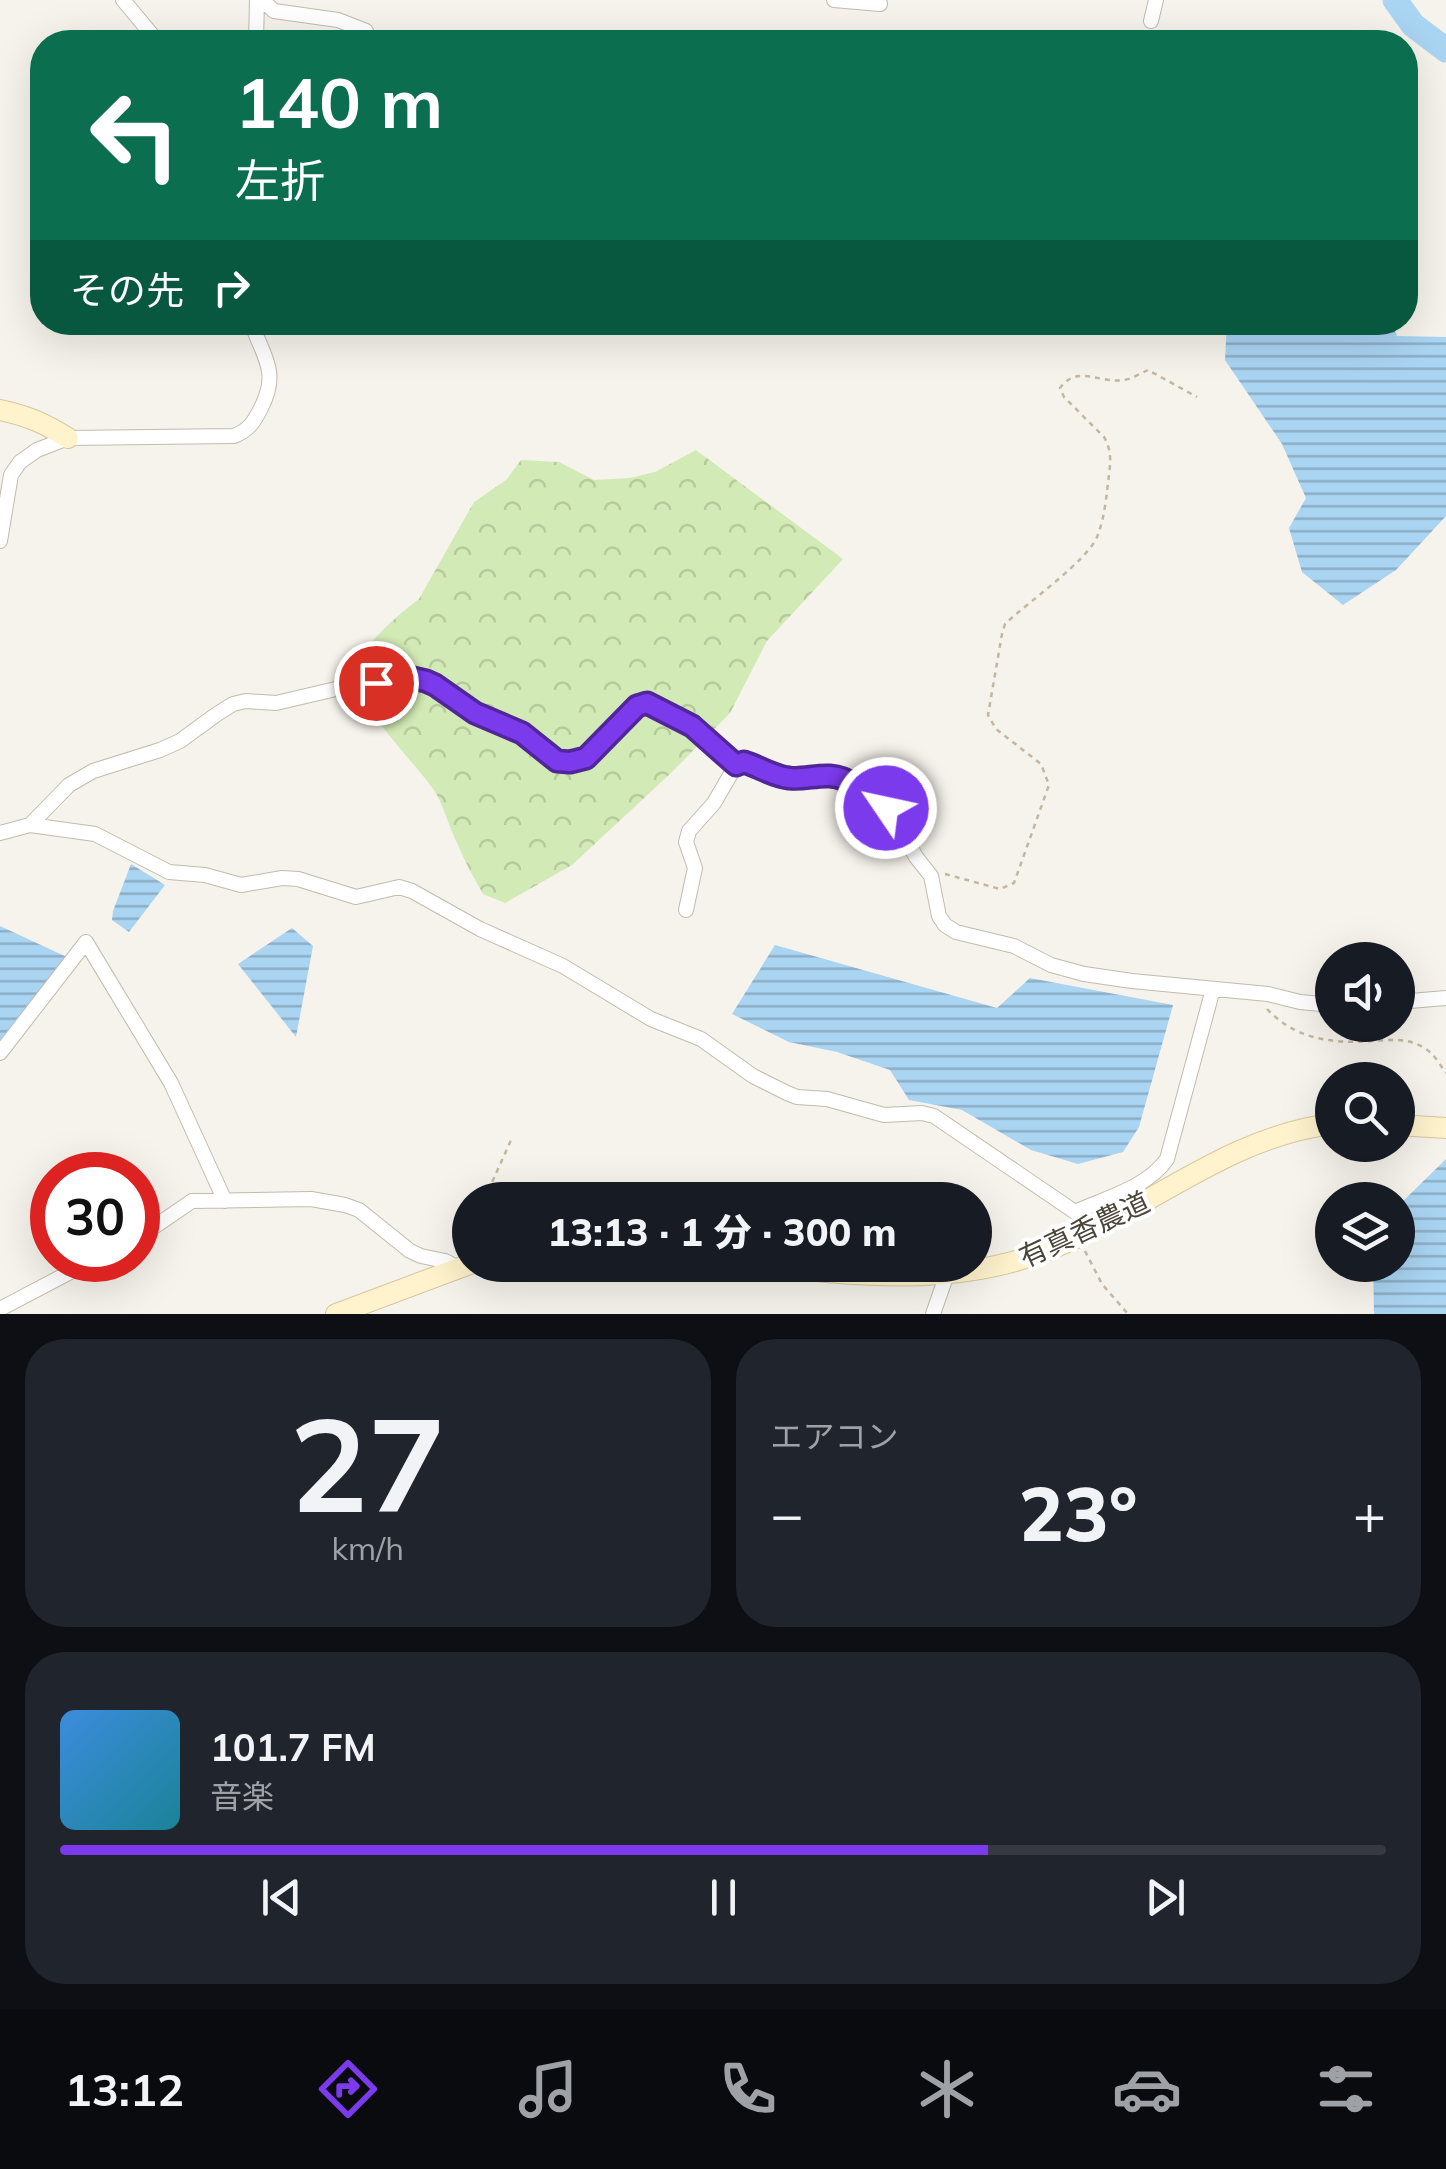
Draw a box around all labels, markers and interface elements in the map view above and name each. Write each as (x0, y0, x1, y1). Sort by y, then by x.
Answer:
text: 140 m (235, 58, 443, 146)
icon: left (70, 70, 200, 200)
text: 左折 (235, 152, 325, 208)
icon: right (204, 260, 259, 315)
text: その先 (70, 266, 184, 314)
pin (334, 641, 419, 726)
icon: arrive (349, 656, 404, 711)
position arrow (834, 756, 938, 860)
map controls (1315, 942, 1415, 1282)
button: sound (1315, 942, 1415, 1042)
button: search (1315, 1062, 1415, 1162)
speed limit sign: 30 (30, 1152, 160, 1282)
button: layers (1315, 1182, 1415, 1282)
street label: 有真香農道 (1013, 1184, 1155, 1274)
text: 13:13 · 1 分 · 300 m (547, 1208, 897, 1256)
text: 27 (290, 1381, 446, 1545)
text: エアコン (771, 1416, 899, 1456)
text: 23° (1019, 1466, 1138, 1560)
text: − (771, 1479, 804, 1548)
text: + (1353, 1479, 1386, 1548)
text: km/h (332, 1528, 404, 1568)
text: 101.7 FM (210, 1723, 376, 1771)
text: 音楽 (210, 1776, 274, 1816)
icon: previous (254, 1870, 309, 1925)
icon: pause (696, 1870, 751, 1925)
icon: next (1138, 1870, 1193, 1925)
icon: directions (313, 2054, 383, 2124)
icon: music (513, 2054, 583, 2124)
icon: phone (713, 2054, 783, 2124)
icon: climate (912, 2054, 982, 2124)
icon: car (1112, 2054, 1182, 2124)
icon: filters (1311, 2054, 1381, 2124)
text: 13:12 (65, 2061, 184, 2117)

